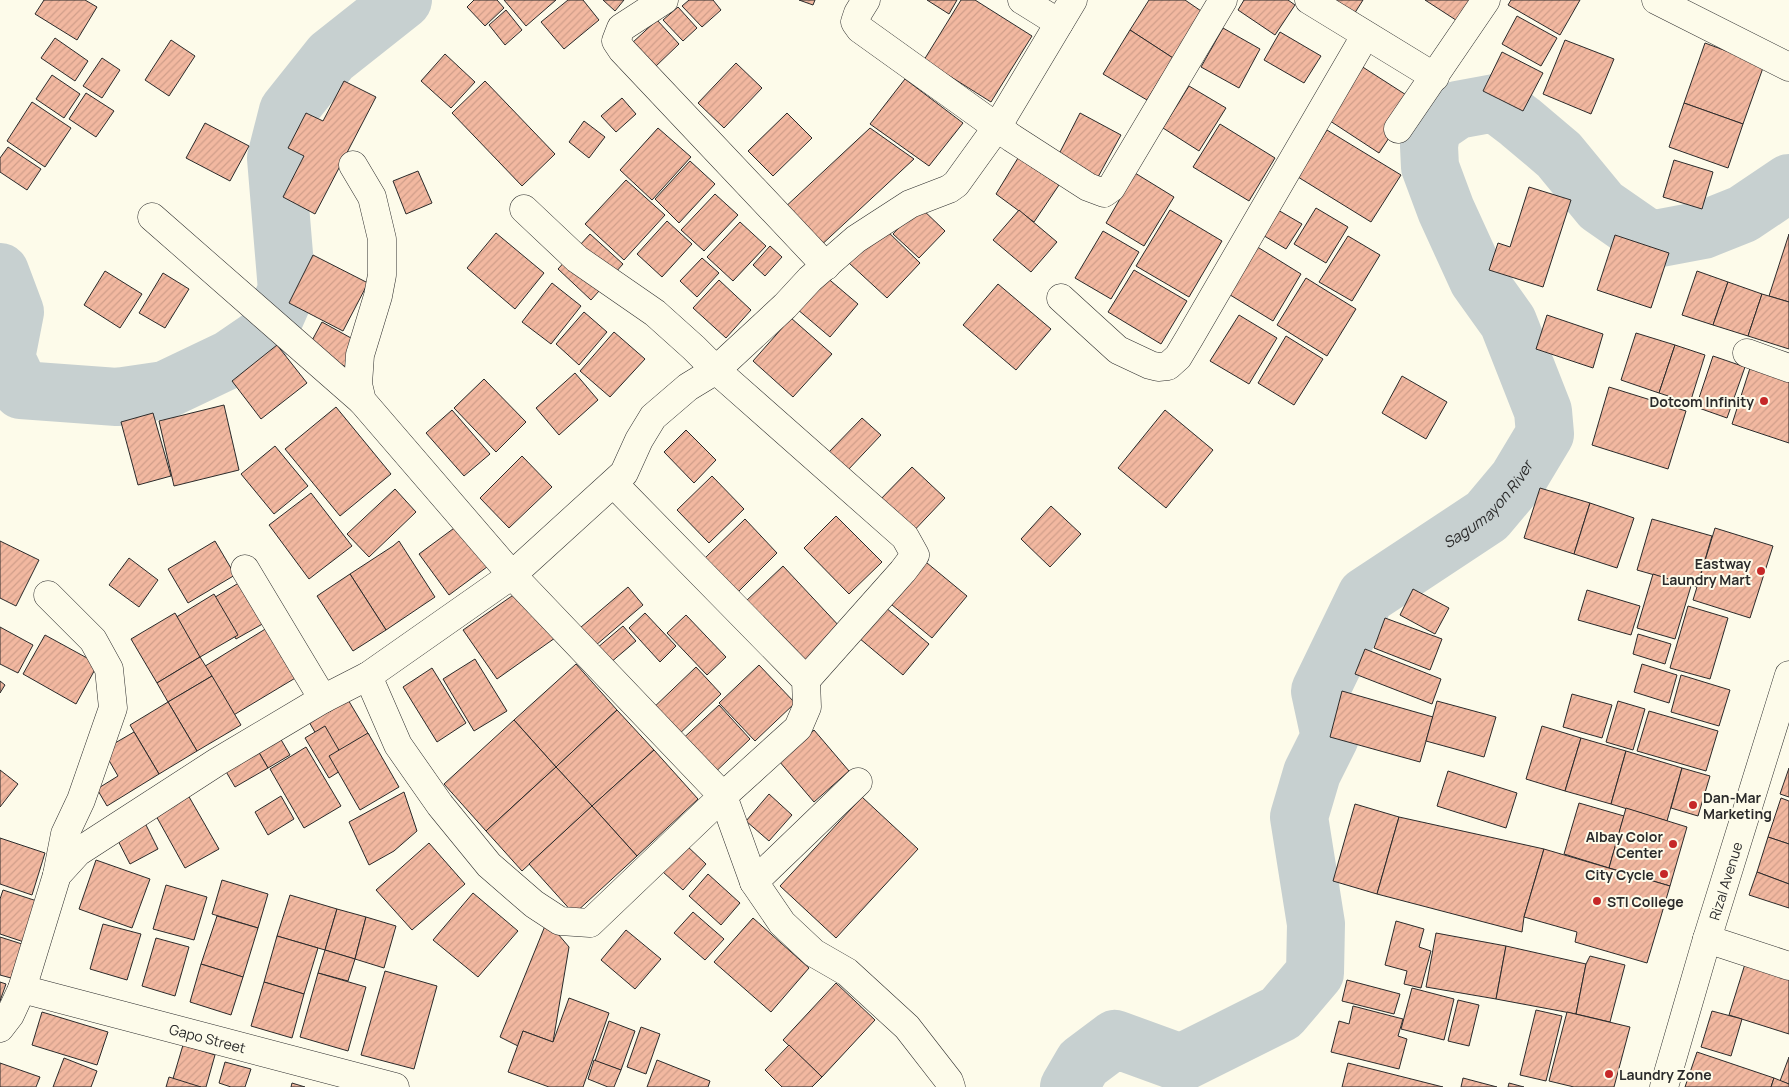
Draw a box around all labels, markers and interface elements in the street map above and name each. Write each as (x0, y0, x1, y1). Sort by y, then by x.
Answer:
place label: Dotcom Infinity (1649, 392, 1754, 411)
marker: Dotcom Infinity (1758, 395, 1770, 407)
water label: Sagumayon River (1439, 454, 1538, 553)
place label: Eastway Laundry Mart (1662, 554, 1751, 589)
marker: Eastway Laundry Mart (1755, 565, 1767, 577)
place label: Dan-Mar Marketing (1703, 788, 1772, 823)
marker: Dan-Mar Marketing (1687, 799, 1699, 811)
place label: Albay Color Center (1586, 827, 1663, 862)
marker: Albay Color Center (1667, 838, 1679, 850)
street label: Rizal Avenue (1704, 839, 1746, 922)
place label: City Cycle (1585, 865, 1654, 884)
marker: City Cycle (1658, 868, 1670, 880)
place label: STI College (1607, 892, 1684, 911)
marker: STI College (1591, 895, 1603, 907)
street label: Gapo Street (167, 1019, 248, 1057)
place label: Laundry Zone (1619, 1065, 1712, 1084)
marker: Laundry Zone (1603, 1068, 1615, 1080)

